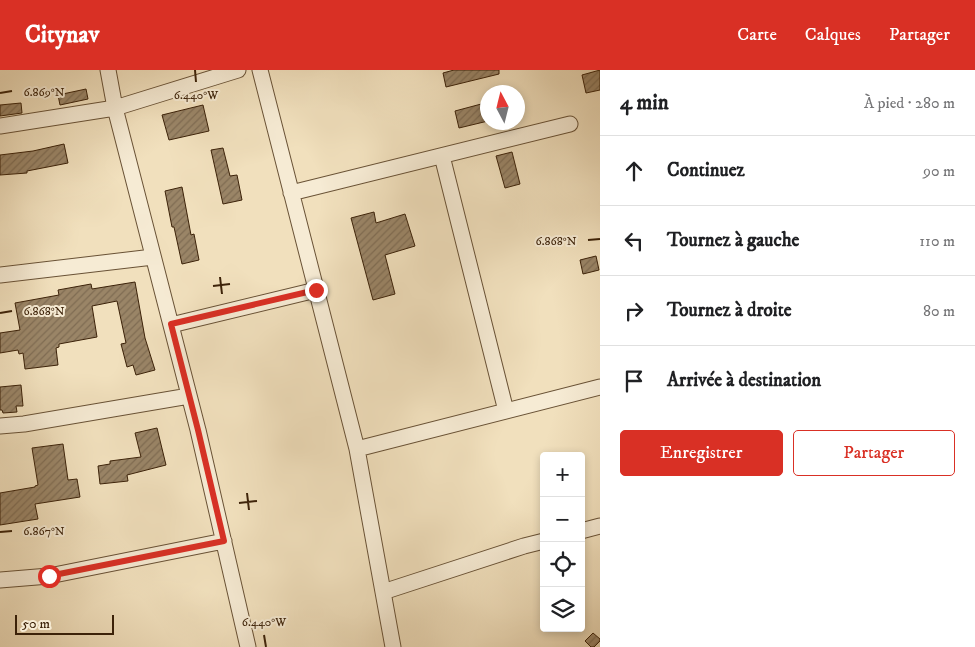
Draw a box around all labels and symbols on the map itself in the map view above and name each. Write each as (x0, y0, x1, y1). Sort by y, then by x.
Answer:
text: 6.869°N (23, 85, 65, 100)
north arrow (480, 85, 525, 130)
text: 6.440°W (174, 88, 219, 103)
text: 6.868°N (535, 234, 577, 249)
route end (305, 279, 328, 302)
text: 6.868°N (23, 304, 65, 319)
text: 6.867°N (23, 524, 65, 539)
route start (38, 565, 61, 588)
scale bar (15, 612, 114, 635)
text: 6.440°W (242, 615, 287, 630)

